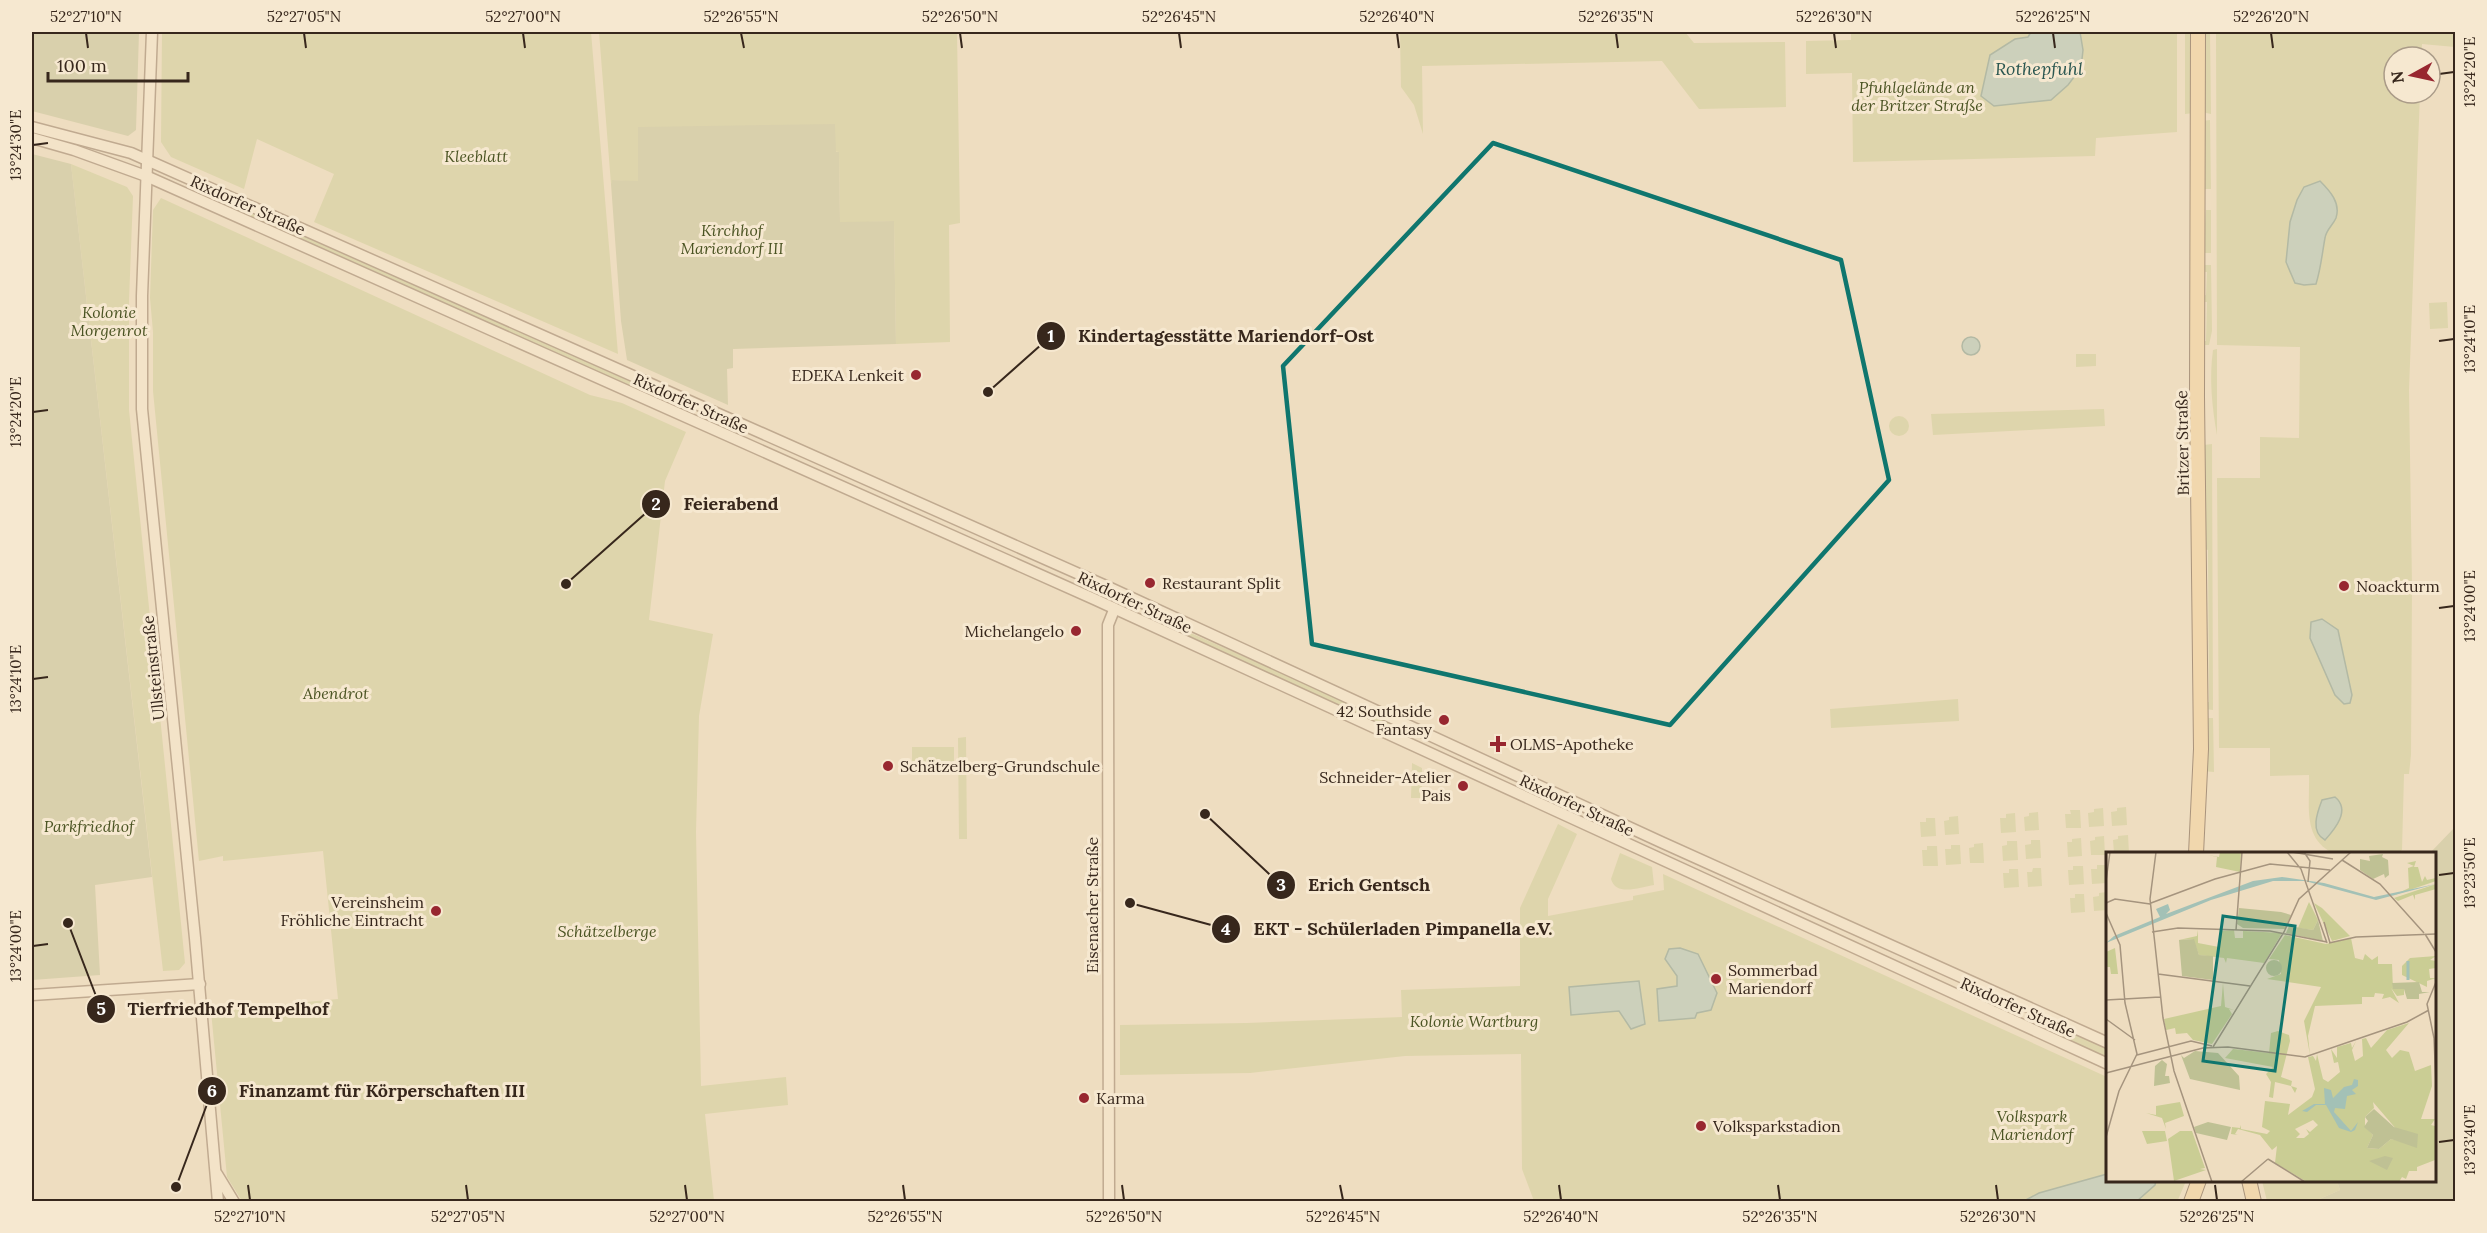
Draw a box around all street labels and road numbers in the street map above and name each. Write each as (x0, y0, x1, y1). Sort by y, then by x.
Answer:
street label: Rixdorfer Straße (187, 171, 309, 239)
street label: Rixdorfer Straße (630, 369, 752, 437)
street label: Britzer Straße (2171, 390, 2193, 496)
street label: Rixdorfer Straße (1075, 567, 1196, 637)
street label: Ullsteinstraße (138, 614, 168, 721)
street label: Rixdorfer Straße (1517, 770, 1638, 840)
street label: Eisenacher Straße (1082, 837, 1102, 973)
street label: Rixdorfer Straße (1957, 973, 2079, 1041)

